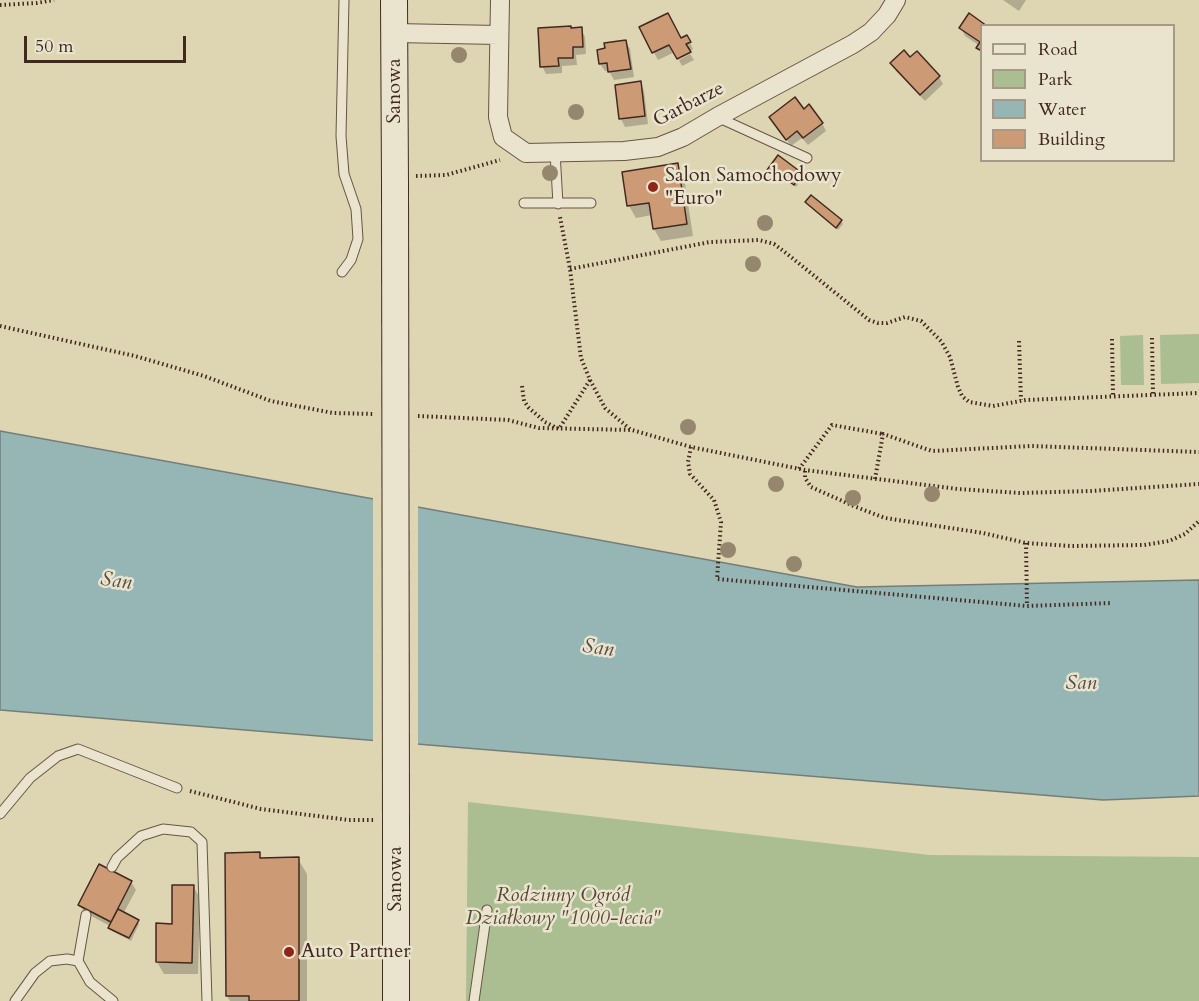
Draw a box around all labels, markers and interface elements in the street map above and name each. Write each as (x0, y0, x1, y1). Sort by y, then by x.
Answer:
scale bar (27, 24, 189, 62)
legend (980, 24, 1175, 162)
text: 50 m (35, 34, 74, 59)
text: Road (1038, 37, 1078, 62)
street label: Sanowa (383, 58, 407, 124)
text: Park (1038, 67, 1073, 92)
street label: Garbarze (649, 77, 729, 133)
text: Water (1038, 97, 1086, 122)
text: Building (1038, 127, 1105, 152)
place label: Salon Samochodowy "Euro" (665, 164, 842, 211)
marker: Salon Samochodowy "Euro" (646, 180, 660, 194)
water label: San (99, 567, 133, 597)
water label: San (581, 634, 615, 664)
water label: San (1065, 671, 1097, 697)
street label: Sanowa (384, 846, 408, 912)
park label: Rodzinny Ogród Działkowy "1000-lecia" (465, 884, 661, 931)
place label: Auto Partner (301, 940, 411, 964)
marker: Auto Partner (282, 945, 296, 959)

